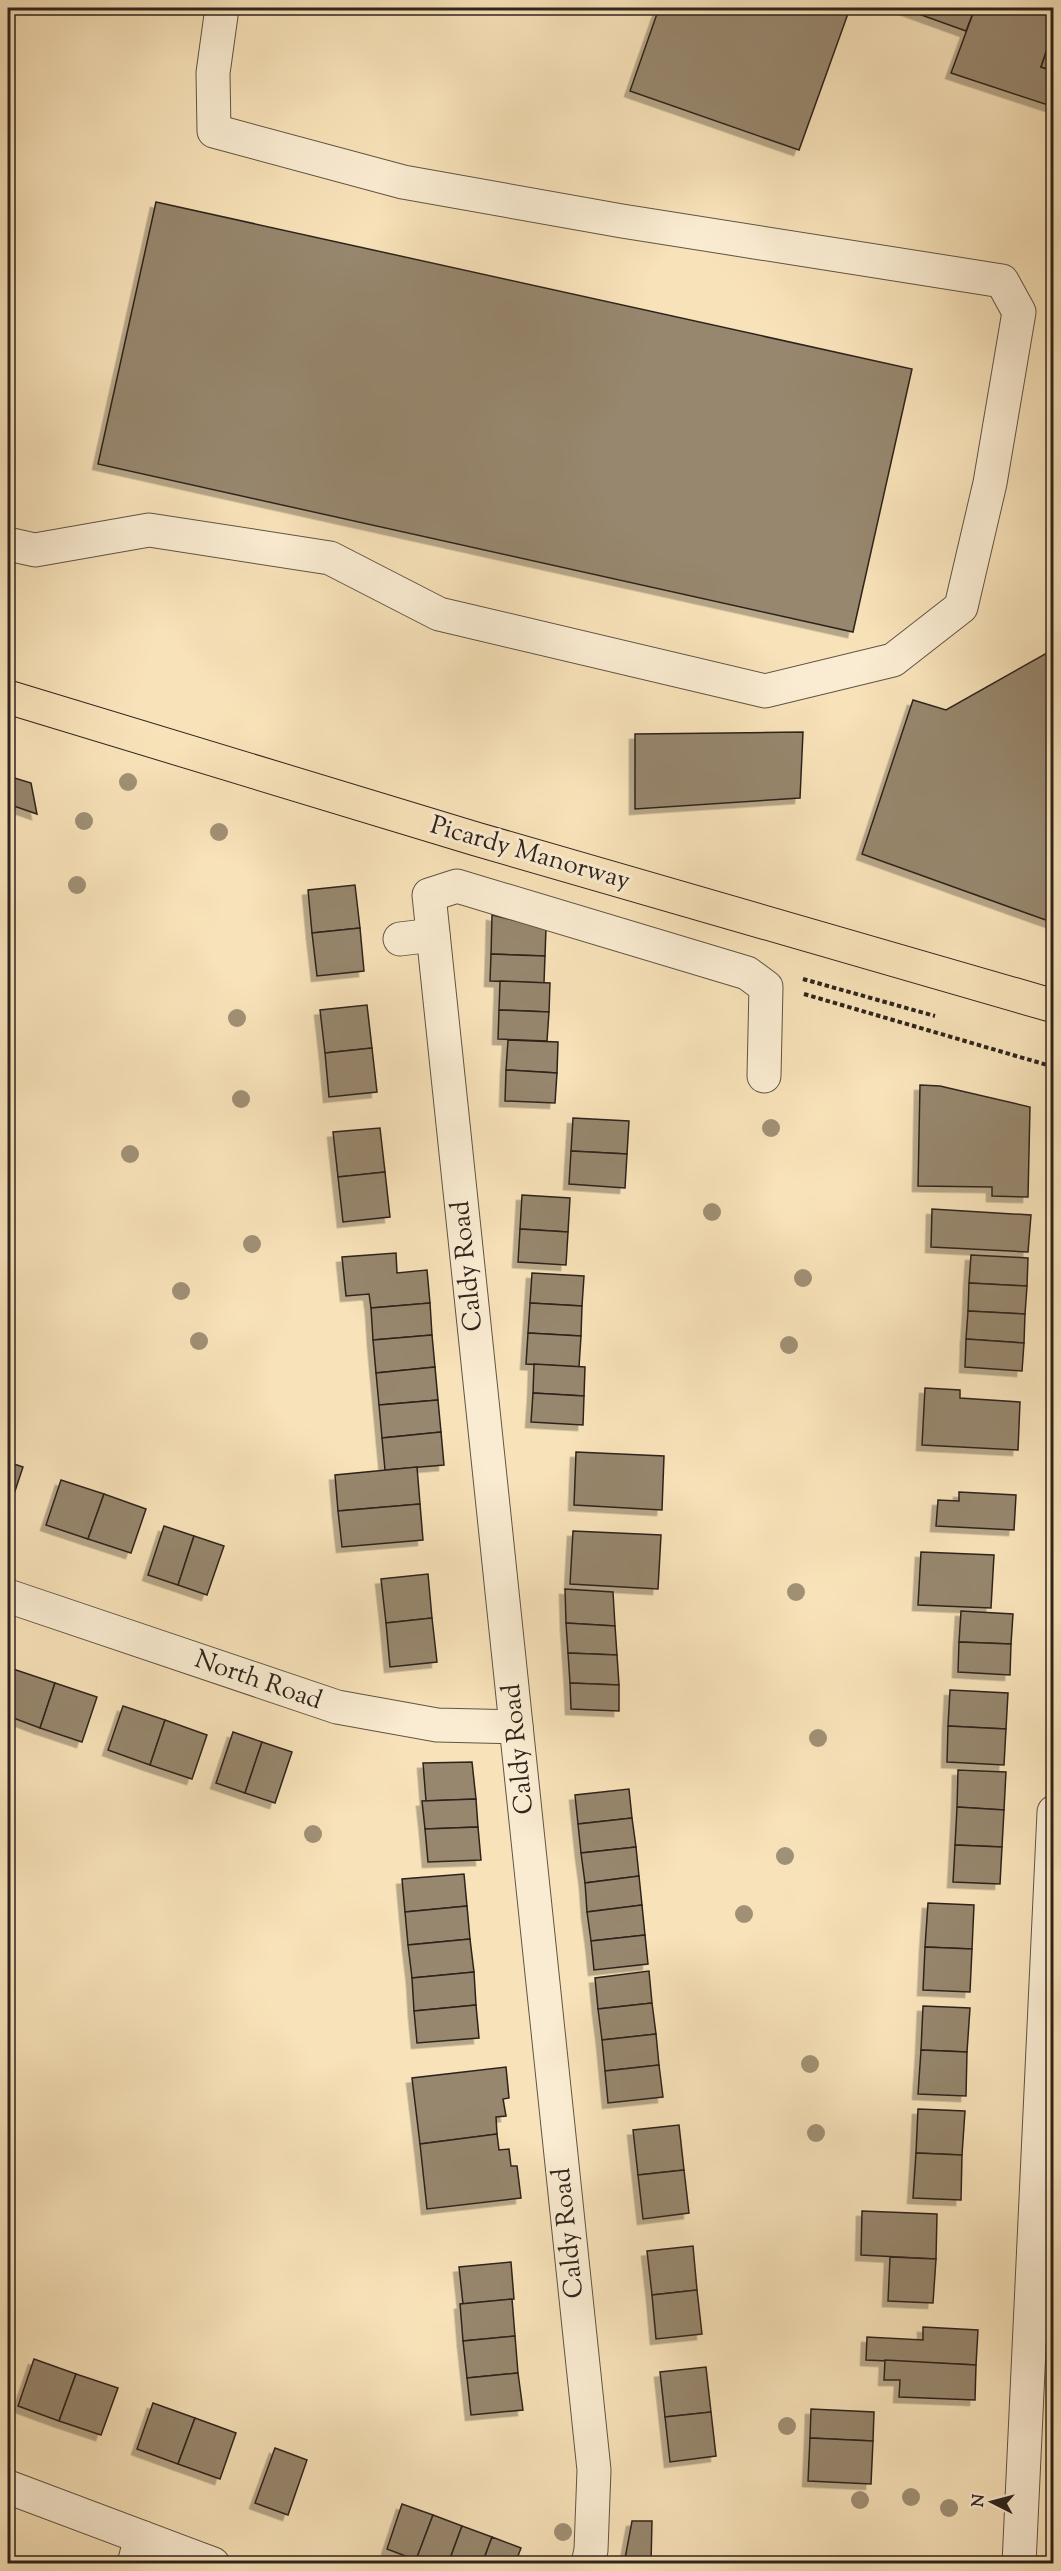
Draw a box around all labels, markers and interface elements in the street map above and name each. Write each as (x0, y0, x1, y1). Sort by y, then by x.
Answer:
street label: Picardy Manorway (426, 808, 634, 900)
street label: Caldy Road (443, 1199, 493, 1333)
street label: North Road (189, 1642, 327, 1720)
street label: Caldy Road (494, 1682, 544, 1816)
street label: Caldy Road (544, 2166, 594, 2300)
north arrow (962, 2472, 1022, 2532)
text: N (967, 2493, 992, 2508)

